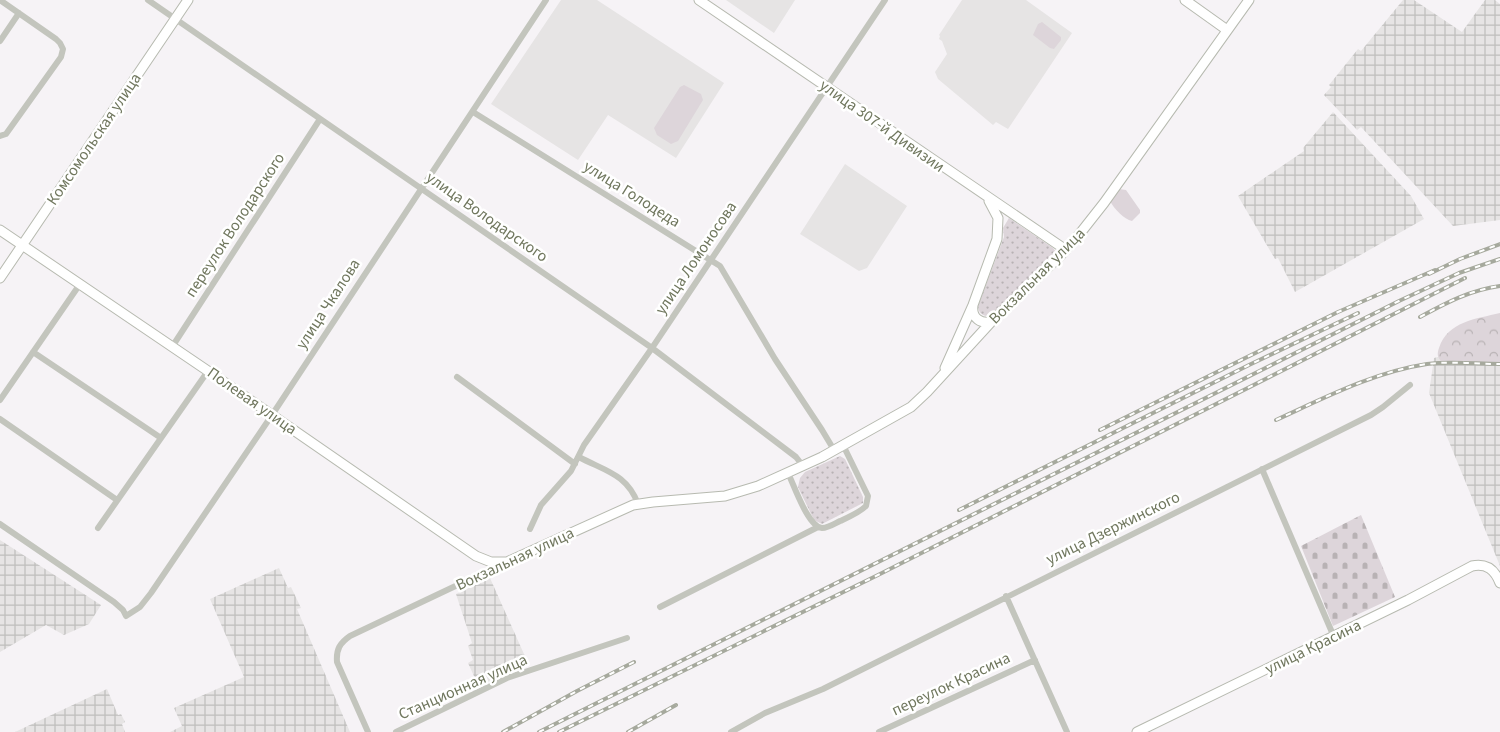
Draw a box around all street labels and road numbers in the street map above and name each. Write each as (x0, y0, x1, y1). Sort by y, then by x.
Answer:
street label: Комсомольская улица (41, 69, 147, 209)
street label: улица 307-й Дивизии (815, 75, 949, 177)
street label: переулок Володарского (180, 148, 290, 302)
street label: улица Голодеда (579, 155, 685, 233)
street label: улица Володарского (422, 167, 552, 267)
street label: улица Ломоносова (650, 197, 742, 319)
street label: Вокзальная улица (984, 223, 1090, 329)
street label: улица Чкалова (290, 254, 366, 354)
street label: Полевая улица (203, 362, 301, 440)
street label: улица Дзержинского (1042, 486, 1184, 570)
street label: Вокзальная улица (452, 522, 578, 596)
street label: улица Красина (1261, 614, 1365, 680)
street label: переулок Красина (888, 647, 1014, 721)
street label: Станционная улица (395, 649, 531, 725)

